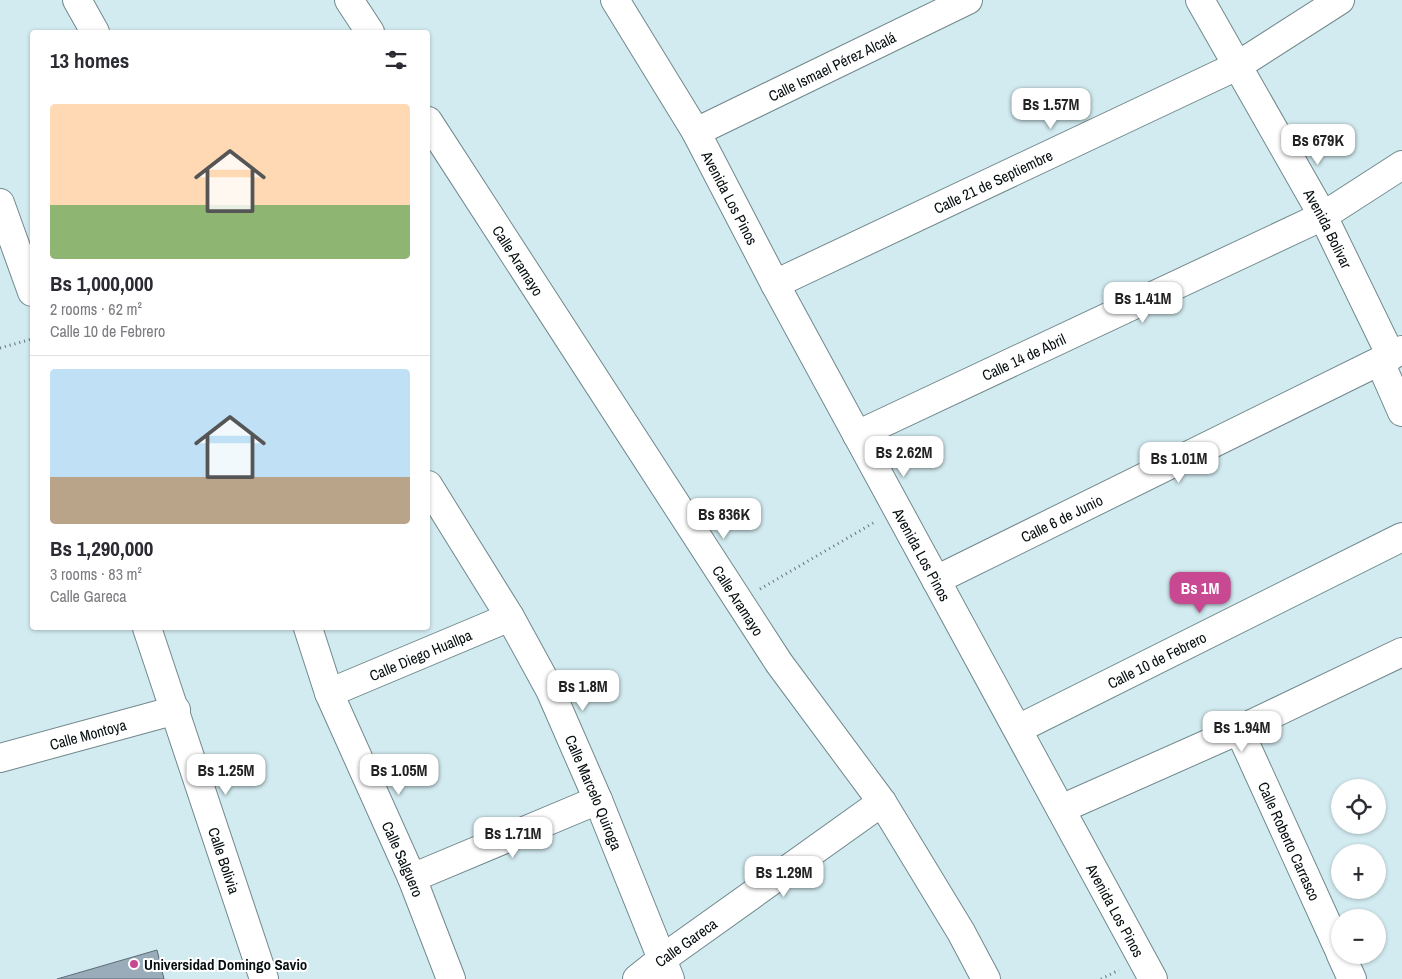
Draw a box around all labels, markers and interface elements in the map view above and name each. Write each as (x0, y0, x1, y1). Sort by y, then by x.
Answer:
street label: Calle Ismael Pérez Alcalá (764, 26, 899, 106)
text: 13 homes (50, 46, 129, 75)
icon: filters (382, 46, 410, 74)
pin: Bs 1.57M (999, 88, 1103, 130)
text: Bs 1.57M (1023, 93, 1079, 115)
pin: Bs 679K (1272, 124, 1364, 166)
text: Bs 679K (1292, 129, 1344, 151)
icon: home (185, 136, 275, 226)
street label: Calle 21 de Septiembre (930, 144, 1056, 218)
street label: Avenida Los Pinos (697, 146, 763, 248)
street label: Avenida Bolivar (1299, 184, 1357, 272)
street label: Calle Aramayo (488, 221, 549, 300)
text: Bs 1,000,000 (50, 269, 153, 298)
pin: Bs 1.41M (1091, 282, 1195, 324)
text: Bs 1.41M (1115, 287, 1171, 309)
text: 2 rooms · 62 m² (50, 298, 142, 320)
text: Calle 10 de Febrero (50, 320, 165, 342)
street label: Calle 14 de Abril (978, 328, 1069, 385)
icon: home (185, 402, 275, 492)
pin: Bs 2.62M (852, 436, 956, 478)
text: Bs 2.62M (876, 441, 932, 463)
pin: Bs 1.01M (1127, 442, 1231, 484)
text: Bs 1.01M (1151, 447, 1207, 469)
street label: Calle 6 de Junio (1017, 489, 1106, 547)
pin: Bs 836K (678, 498, 770, 540)
text: Bs 836K (698, 503, 750, 525)
street label: Avenida Los Pinos (888, 503, 956, 605)
text: Bs 1,290,000 (50, 534, 153, 563)
street label: Calle Aramayo (708, 561, 769, 640)
text: 3 rooms · 83 m² (50, 563, 142, 585)
pin: Bs 1M (1165, 572, 1235, 614)
text: Bs 1M (1181, 577, 1219, 599)
text: Calle Gareca (50, 585, 127, 607)
street label: Calle Diego Huallpa (366, 624, 475, 686)
street label: Calle 10 de Febrero (1104, 626, 1210, 693)
pin: Bs 1.8M (537, 670, 629, 712)
text: Bs 1.8M (558, 675, 608, 697)
pin: Bs 1.94M (1190, 710, 1294, 753)
street label: Calle Montoya (47, 714, 129, 755)
text: Bs 1.94M (1214, 716, 1270, 738)
street label: Calle Marcelo Quiroga (560, 731, 628, 853)
pin: Bs 1.25M (174, 754, 278, 796)
pin: Bs 1.05M (347, 754, 451, 796)
text: Bs 1.25M (198, 759, 254, 781)
text: Bs 1.05M (371, 759, 427, 781)
street label: Calle Roberto Carrasco (1253, 778, 1326, 904)
map controls (1331, 779, 1386, 964)
button: locate (1331, 779, 1386, 834)
pin: Bs 1.71M (461, 816, 565, 859)
street label: Calle Salguero (377, 818, 429, 900)
text: Bs 1.71M (485, 822, 541, 844)
street label: Calle Bolivia (204, 824, 245, 897)
button: + (1331, 844, 1386, 899)
pin: Bs 1.29M (732, 856, 836, 898)
street label: Avenida Los Pinos (1081, 859, 1149, 961)
text: Bs 1.29M (756, 861, 812, 883)
button: − (1331, 909, 1386, 964)
street label: Calle Gareca (650, 913, 721, 972)
place label: Universidad Domingo Savio (144, 954, 307, 975)
marker: Universidad Domingo Savio (128, 958, 140, 970)

